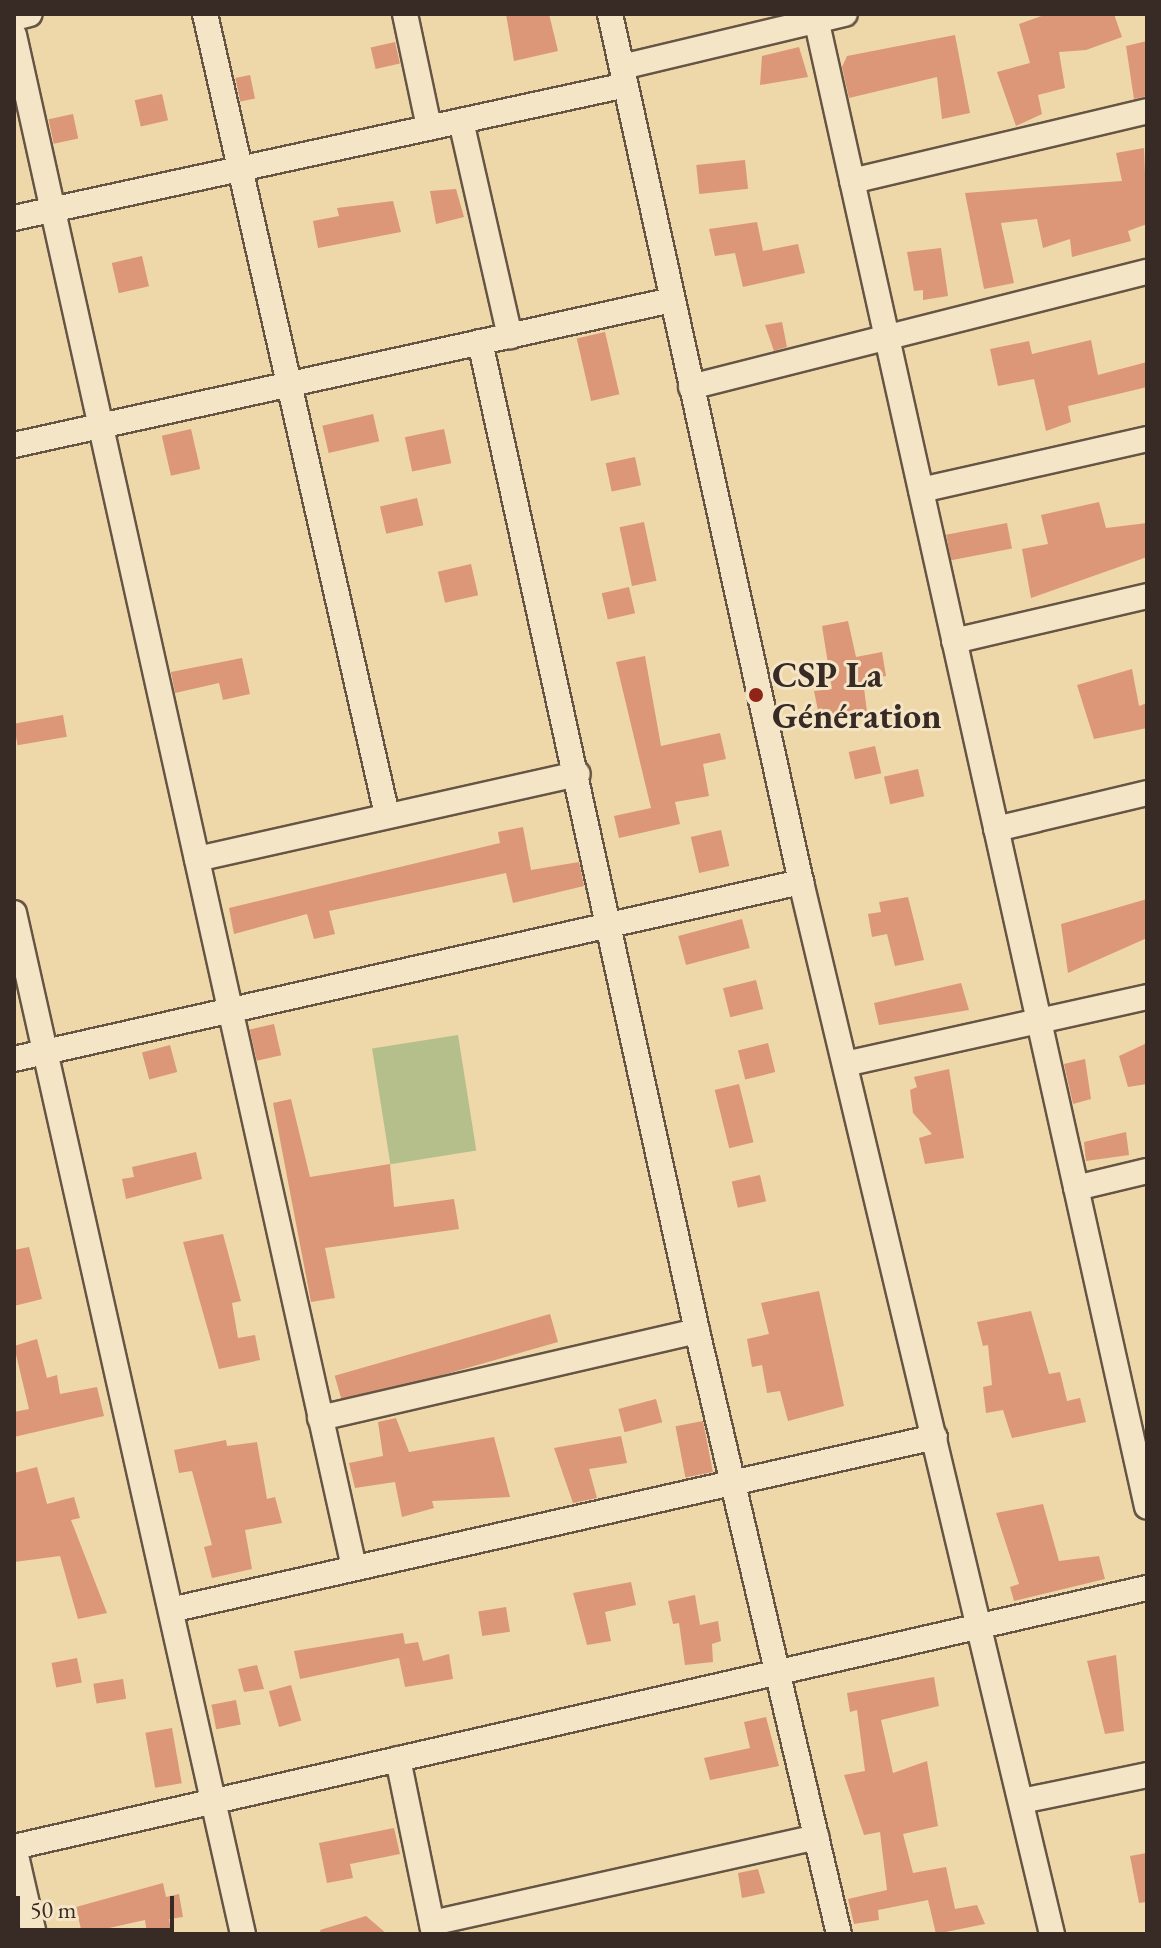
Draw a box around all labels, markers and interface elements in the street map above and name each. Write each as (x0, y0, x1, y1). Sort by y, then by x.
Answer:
place label: CSP La Génération (772, 652, 942, 737)
marker: CSP La Génération (747, 686, 765, 704)
scale bar (20, 1880, 178, 1930)
text: 50 m (30, 1894, 77, 1925)

